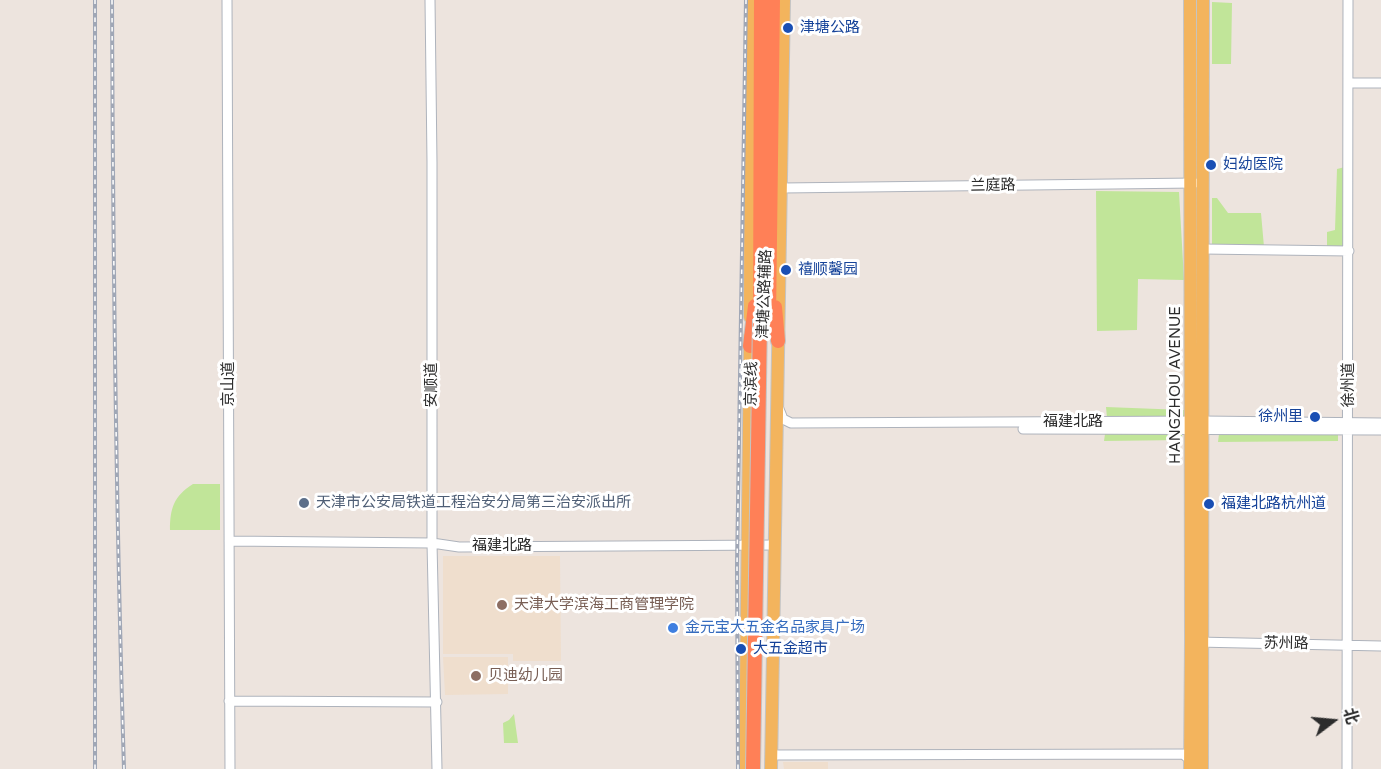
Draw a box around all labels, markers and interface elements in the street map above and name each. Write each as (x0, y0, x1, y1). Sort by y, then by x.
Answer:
place label: 津塘公路 (800, 19, 860, 37)
marker: 津塘公路 (781, 21, 795, 35)
place label: 妇幼医院 (1223, 156, 1283, 174)
marker: 妇幼医院 (1204, 158, 1218, 172)
street label: 兰庭路 (970, 177, 1016, 195)
street label: 津塘公路辅路 (754, 249, 776, 339)
place label: 禧顺馨园 (798, 261, 858, 279)
marker: 禧顺馨园 (779, 263, 793, 277)
street label: HANGZHOU AVENUE (1167, 306, 1185, 464)
street label: 京滨线 (743, 361, 761, 407)
street label: 京山道 (220, 362, 238, 406)
street label: 安顺道 (423, 363, 441, 407)
street label: 徐州道 (1340, 363, 1358, 407)
place label: 徐州里 (1258, 408, 1303, 426)
marker: 徐州里 (1308, 410, 1322, 424)
street label: 福建北路 (1043, 413, 1103, 431)
place label: 天津市公安局铁道工程治安分局第三治安派出所 (316, 494, 631, 512)
place label: 福建北路杭州道 (1221, 495, 1326, 513)
marker: 天津市公安局铁道工程治安分局第三治安派出所 (297, 496, 311, 510)
marker: 福建北路杭州道 (1202, 497, 1216, 511)
street label: 福建北路 (472, 537, 532, 555)
place label: 天津大学滨海工商管理学院 (514, 596, 694, 614)
marker: 天津大学滨海工商管理学院 (495, 598, 509, 612)
place label: 金元宝大五金名品家具广场 (685, 619, 865, 637)
marker: 金元宝大五金名品家具广场 (666, 621, 680, 635)
street label: 苏州路 (1263, 635, 1309, 653)
place label: 大五金超市 (753, 640, 828, 658)
marker: 大五金超市 (734, 642, 748, 656)
place label: 贝迪幼儿园 (488, 667, 563, 685)
marker: 贝迪幼儿园 (469, 669, 483, 683)
north arrow (1303, 691, 1363, 751)
text: 北 (1338, 706, 1362, 726)

